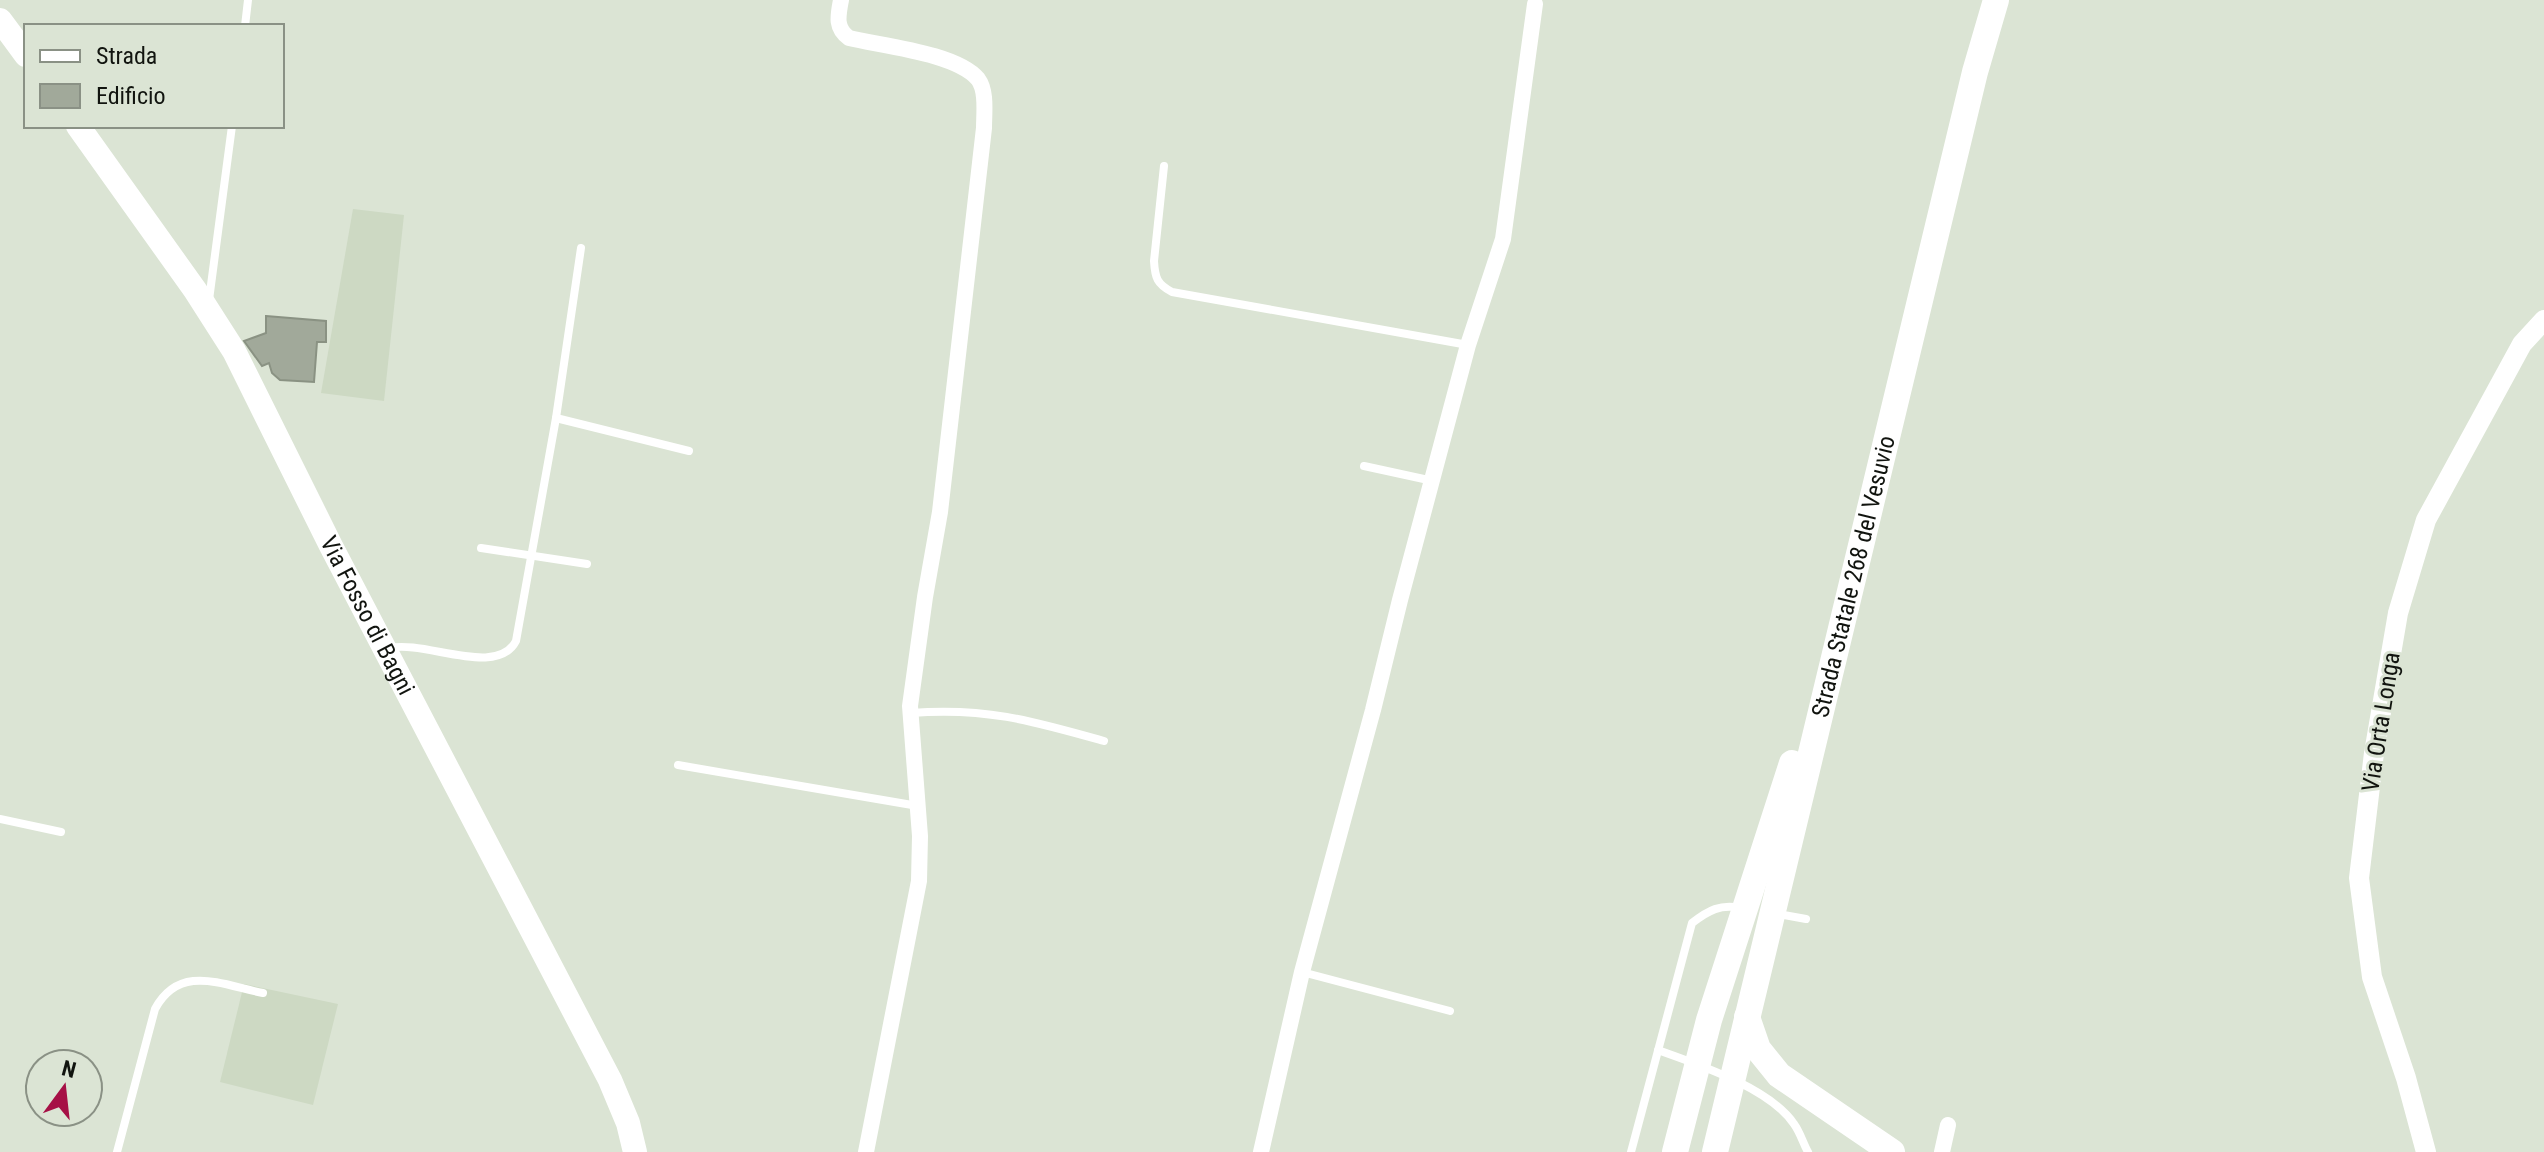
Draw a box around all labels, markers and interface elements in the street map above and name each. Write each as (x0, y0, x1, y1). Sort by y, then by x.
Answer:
legend (24, 24, 284, 128)
text: Strada (96, 42, 157, 70)
text: Edificio (96, 82, 166, 110)
street label: Strada Statale 268 del Vesuvio (1806, 433, 1901, 720)
street label: Via Fosso di Bagni (314, 531, 420, 700)
street label: Via Orta Longa (2356, 650, 2406, 794)
north arrow (24, 1048, 104, 1128)
text: N (59, 1055, 79, 1083)

